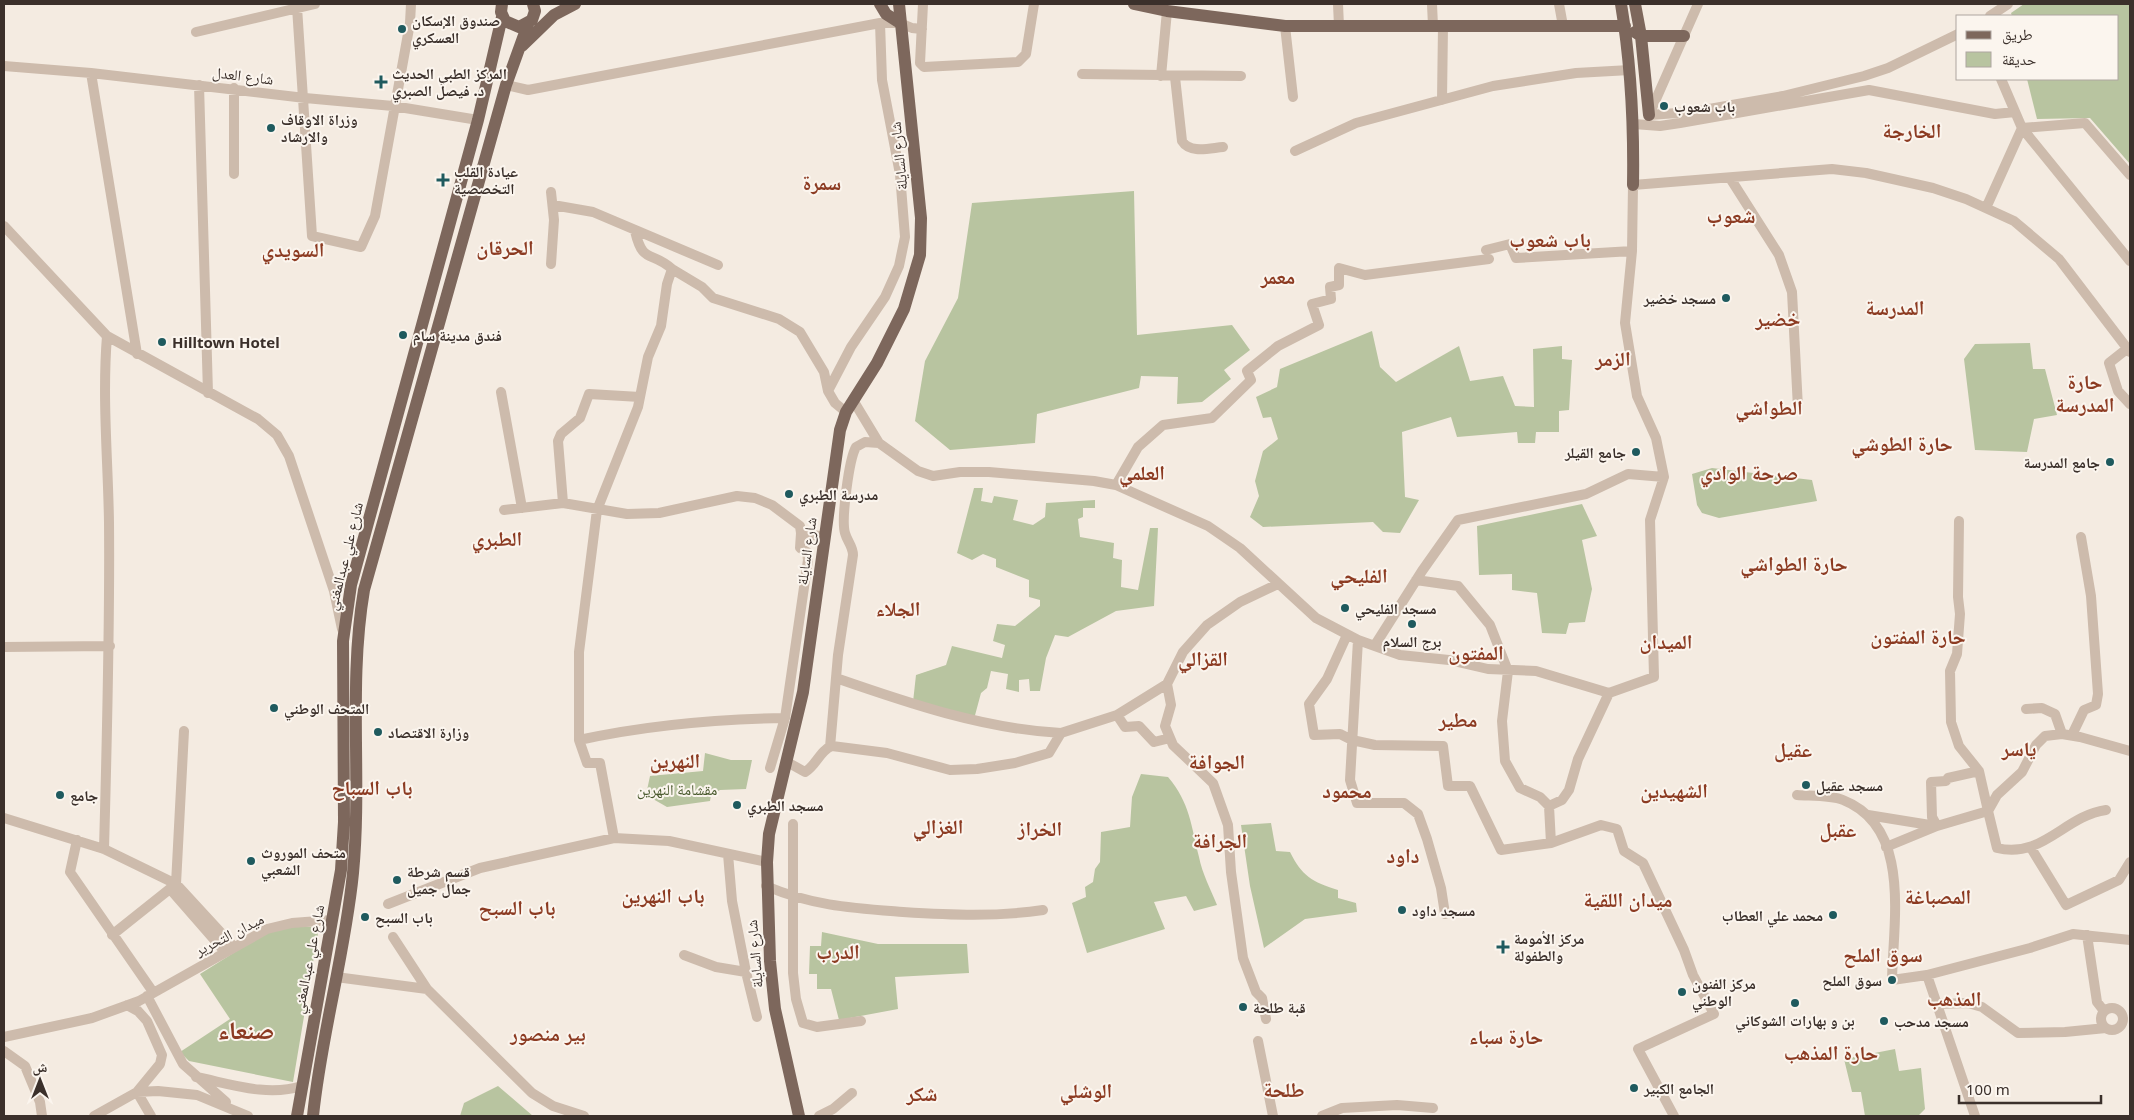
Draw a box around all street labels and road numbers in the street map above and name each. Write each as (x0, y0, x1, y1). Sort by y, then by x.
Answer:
street label: شارع العدل (211, 61, 275, 90)
street label: شارع السايلة (884, 121, 913, 191)
street label: شارع علي عبدالمغني (321, 500, 370, 613)
street label: شارع السايلة (791, 516, 822, 586)
street label: شارع علي عبدالمغني (288, 903, 331, 1016)
street label: ميدان التحرير (190, 908, 268, 961)
street label: شارع السايلة (741, 919, 768, 989)

